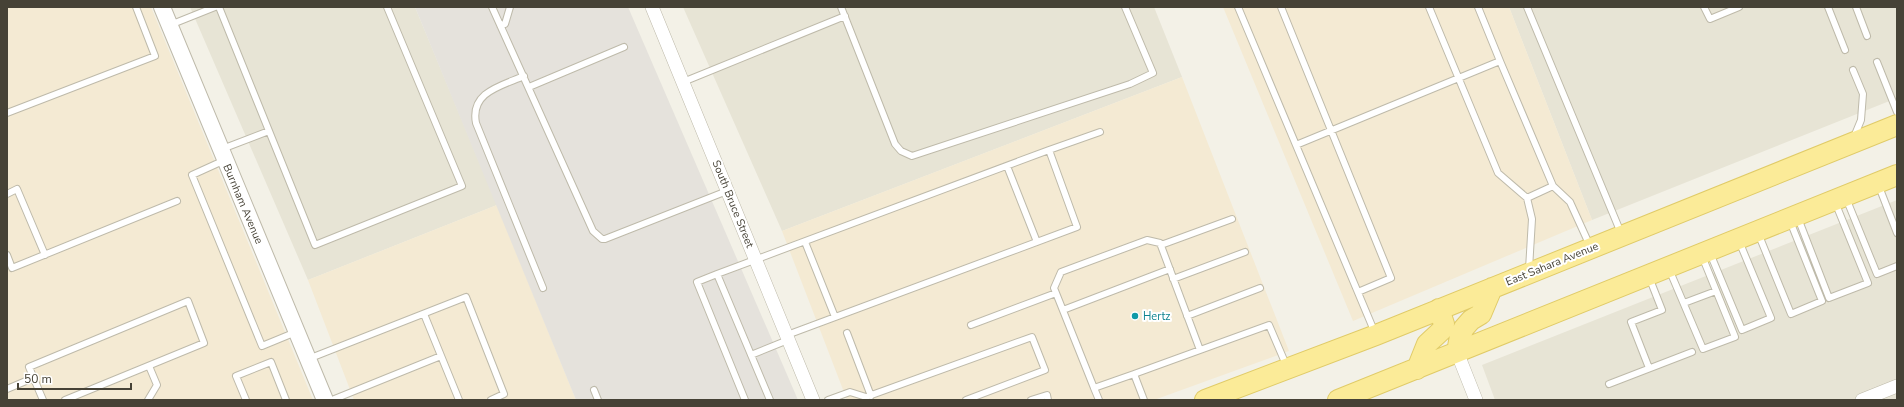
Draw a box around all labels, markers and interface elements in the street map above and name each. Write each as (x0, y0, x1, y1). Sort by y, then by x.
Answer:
street label: South Bruce Street (709, 158, 757, 250)
street label: Burnham Avenue (219, 162, 267, 246)
street label: East Sahara Avenue (1503, 239, 1601, 289)
place label: Hertz (1143, 309, 1170, 324)
marker: Hertz (1130, 311, 1140, 321)
scale bar (18, 365, 131, 391)
text: 50 m (24, 371, 52, 387)

